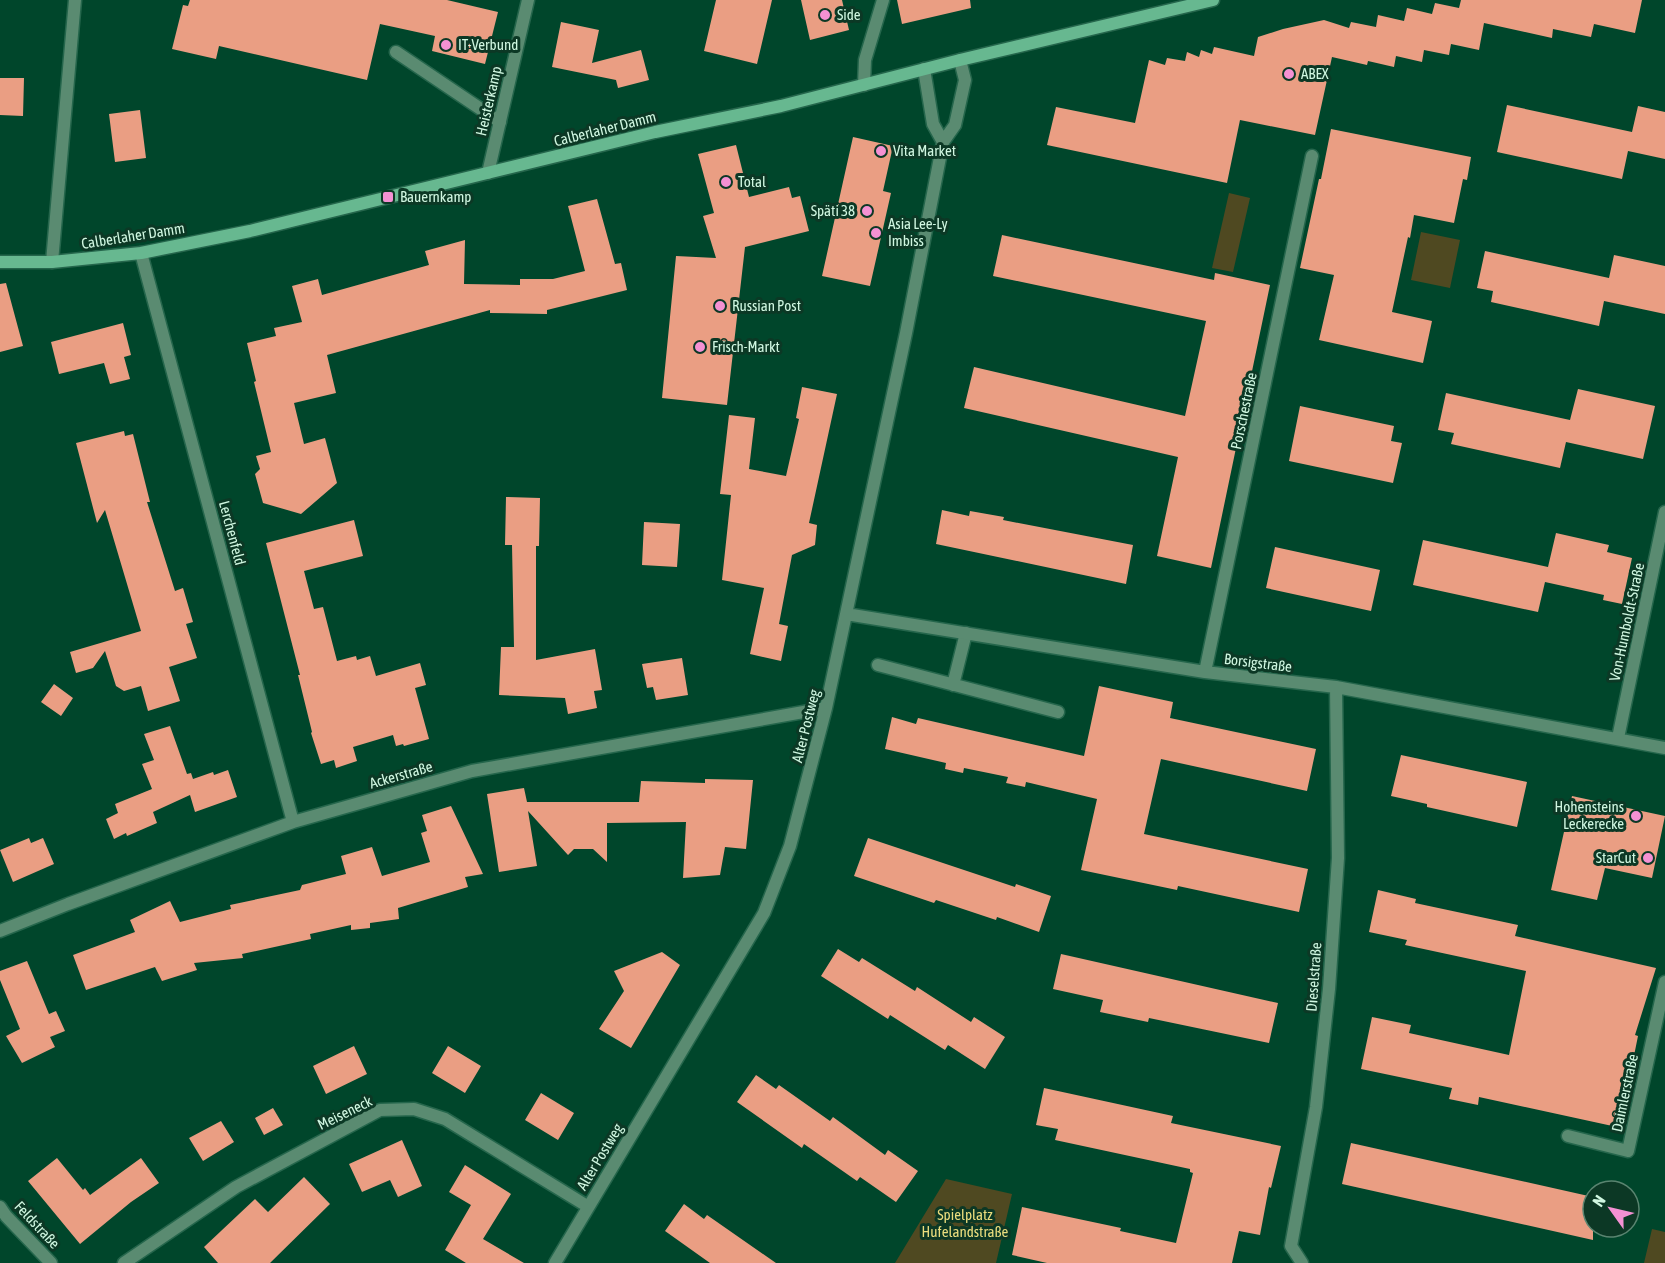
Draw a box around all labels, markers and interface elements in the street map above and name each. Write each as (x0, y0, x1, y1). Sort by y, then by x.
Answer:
place label: Side (837, 6, 861, 23)
marker: Side (818, 8, 832, 22)
place label: IT-Verbund (458, 36, 518, 53)
marker: IT-Verbund (439, 38, 453, 52)
street label: Heisterkamp (472, 64, 505, 137)
place label: ABEX (1301, 65, 1329, 82)
marker: ABEX (1282, 67, 1296, 81)
street label: Calberlaher Damm (552, 108, 658, 149)
place label: Vita Market (893, 142, 956, 159)
marker: Vita Market (874, 144, 888, 158)
place label: Total (738, 173, 766, 190)
marker: Total (719, 175, 733, 189)
place label: Bauernkamp (400, 188, 471, 205)
marker: Bauernkamp (381, 190, 395, 204)
place label: Späti 38 (811, 202, 855, 219)
marker: Späti 38 (860, 204, 874, 218)
place label: Asia Lee-Ly Imbiss (888, 215, 948, 249)
street label: Calberlaher Damm (80, 219, 186, 252)
marker: Asia Lee-Ly Imbiss (869, 226, 883, 240)
place label: Russian Post (732, 297, 801, 314)
marker: Russian Post (713, 299, 727, 313)
place label: Frisch-Markt (712, 338, 780, 355)
marker: Frisch-Markt (693, 340, 707, 354)
street label: Porschestraße (1227, 371, 1260, 451)
street label: Lerchenfeld (216, 499, 249, 567)
street label: Von-Humboldt-Straße (1606, 561, 1647, 683)
street label: Borsigstraße (1223, 650, 1293, 675)
street label: Alter Postweg (788, 687, 823, 764)
street label: Ackerstraße (367, 757, 435, 792)
place label: Hohensteins Leckerecke (1555, 798, 1624, 832)
marker: Hohensteins Leckerecke (1629, 809, 1643, 823)
place label: StarCut (1596, 849, 1636, 866)
marker: StarCut (1641, 851, 1655, 865)
street label: Dieselstraße (1303, 942, 1324, 1012)
street label: Daimlerstraße (1608, 1052, 1641, 1133)
street label: Meiseneck (315, 1092, 375, 1133)
street label: Alter Postweg (573, 1120, 626, 1193)
north arrow (1581, 1179, 1641, 1239)
text: N (1588, 1192, 1609, 1210)
street label: Feldstraße (11, 1198, 64, 1252)
park label: Spielplatz Hufelandstraße (922, 1206, 1009, 1240)

